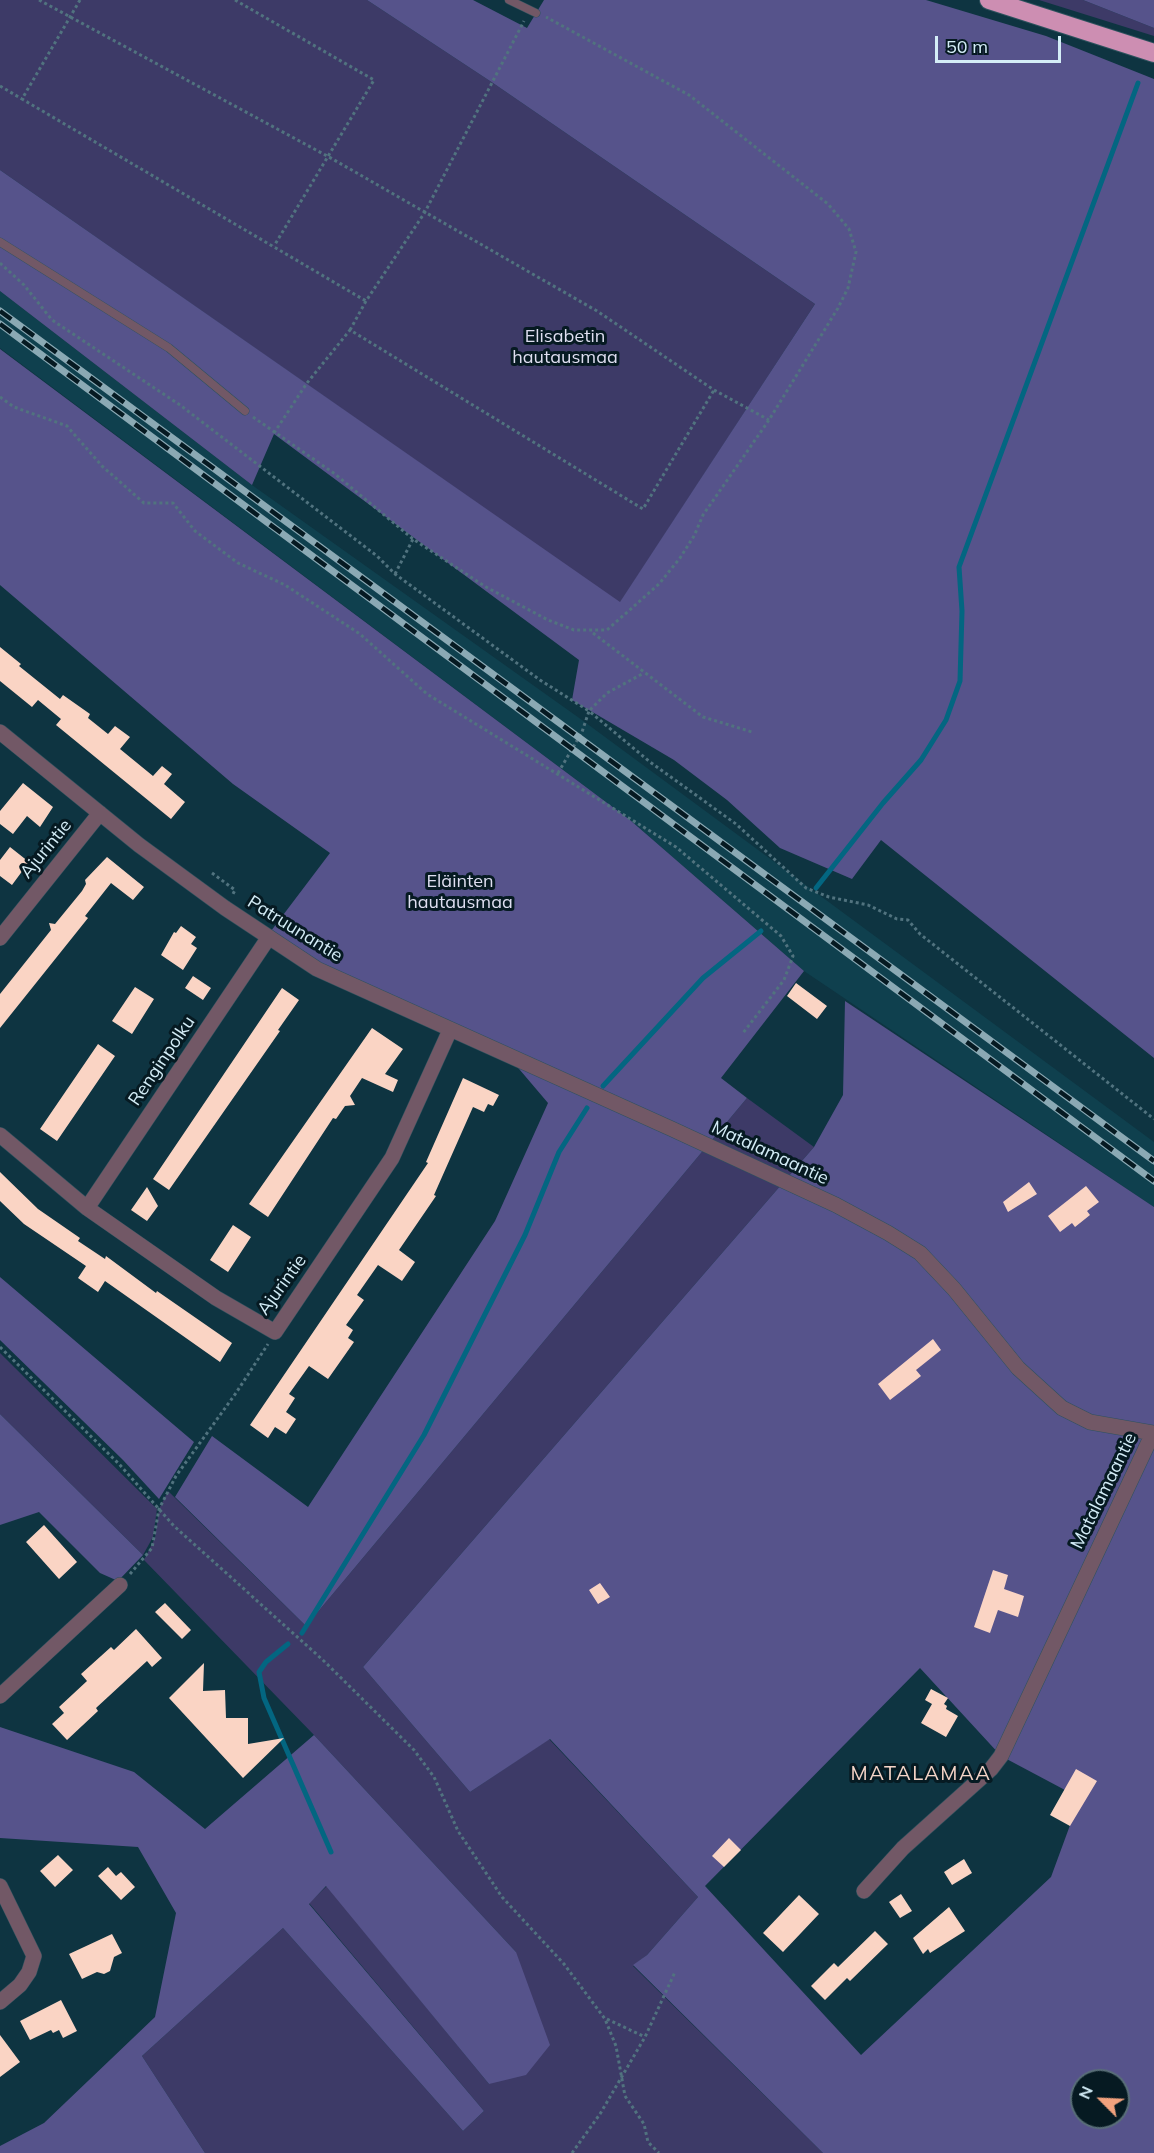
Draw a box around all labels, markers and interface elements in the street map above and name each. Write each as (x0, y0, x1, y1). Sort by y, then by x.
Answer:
scale bar (938, 24, 1064, 62)
text: 50 m (946, 35, 988, 58)
park label: Elisabetin hautausmaa (512, 326, 618, 368)
street label: Ajurintie (16, 815, 76, 883)
park label: Eläinten hautausmaa (407, 871, 513, 914)
street label: Patruunantie (243, 891, 347, 967)
street label: Renginpolku (124, 1012, 200, 1110)
street label: Matalamaantie (708, 1116, 832, 1190)
street label: Ajurintie (253, 1250, 311, 1320)
street label: Matalamaantie (1067, 1429, 1141, 1553)
district label: MATALAMAA (851, 1762, 991, 1786)
north arrow (1070, 2069, 1130, 2129)
text: N (1074, 2083, 1097, 2102)

